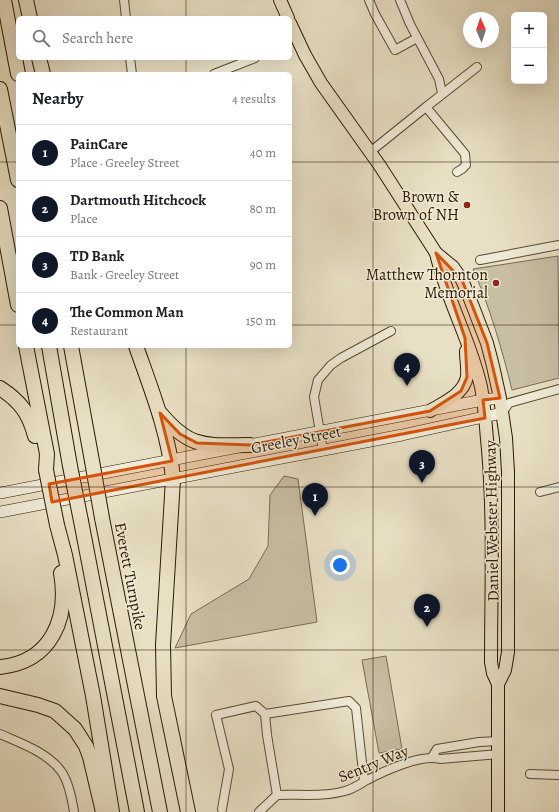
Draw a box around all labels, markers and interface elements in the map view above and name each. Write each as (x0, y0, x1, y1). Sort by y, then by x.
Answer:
north arrow (463, 12, 499, 48)
map controls (511, 12, 547, 84)
button: + (511, 12, 547, 48)
search box (16, 16, 292, 60)
icon: search (30, 27, 52, 49)
text: Search here (62, 28, 133, 48)
button: − (511, 48, 547, 84)
text: Nearby (32, 87, 83, 110)
text: 4 results (232, 90, 276, 107)
text: PainCare (70, 134, 128, 154)
text: 1 (43, 144, 47, 161)
text: 40 m (250, 144, 276, 161)
text: Place · Greeley Street (70, 154, 180, 171)
place label: Brown & Brown of NH (373, 186, 460, 226)
text: Dartmouth Hitchcock (70, 190, 206, 210)
text: 2 (42, 200, 48, 217)
text: 80 m (249, 200, 276, 217)
marker: Brown & Brown of NH (462, 200, 472, 210)
text: Place (70, 210, 98, 227)
text: TD Bank (70, 246, 124, 266)
text: 3 (42, 256, 48, 273)
text: 90 m (250, 256, 276, 273)
place label: Matthew Thornton Memorial (366, 264, 488, 304)
text: Bank · Greeley Street (70, 266, 179, 283)
marker: Matthew Thornton Memorial (491, 278, 501, 288)
text: The Common Man (70, 302, 184, 322)
text: 4 (42, 312, 48, 329)
text: 150 m (246, 312, 276, 329)
text: Restaurant (70, 322, 128, 339)
pin: 4 (394, 353, 420, 386)
street label: Greeley Street (249, 420, 343, 459)
street label: Daniel Webster Highway (480, 439, 504, 602)
pin: 3 (409, 450, 435, 483)
pin: 1 (302, 483, 328, 516)
street label: Everett Turnpike (109, 520, 151, 632)
your location (330, 555, 350, 575)
pin: 2 (414, 594, 440, 627)
street label: Sentry Way (335, 740, 413, 788)

